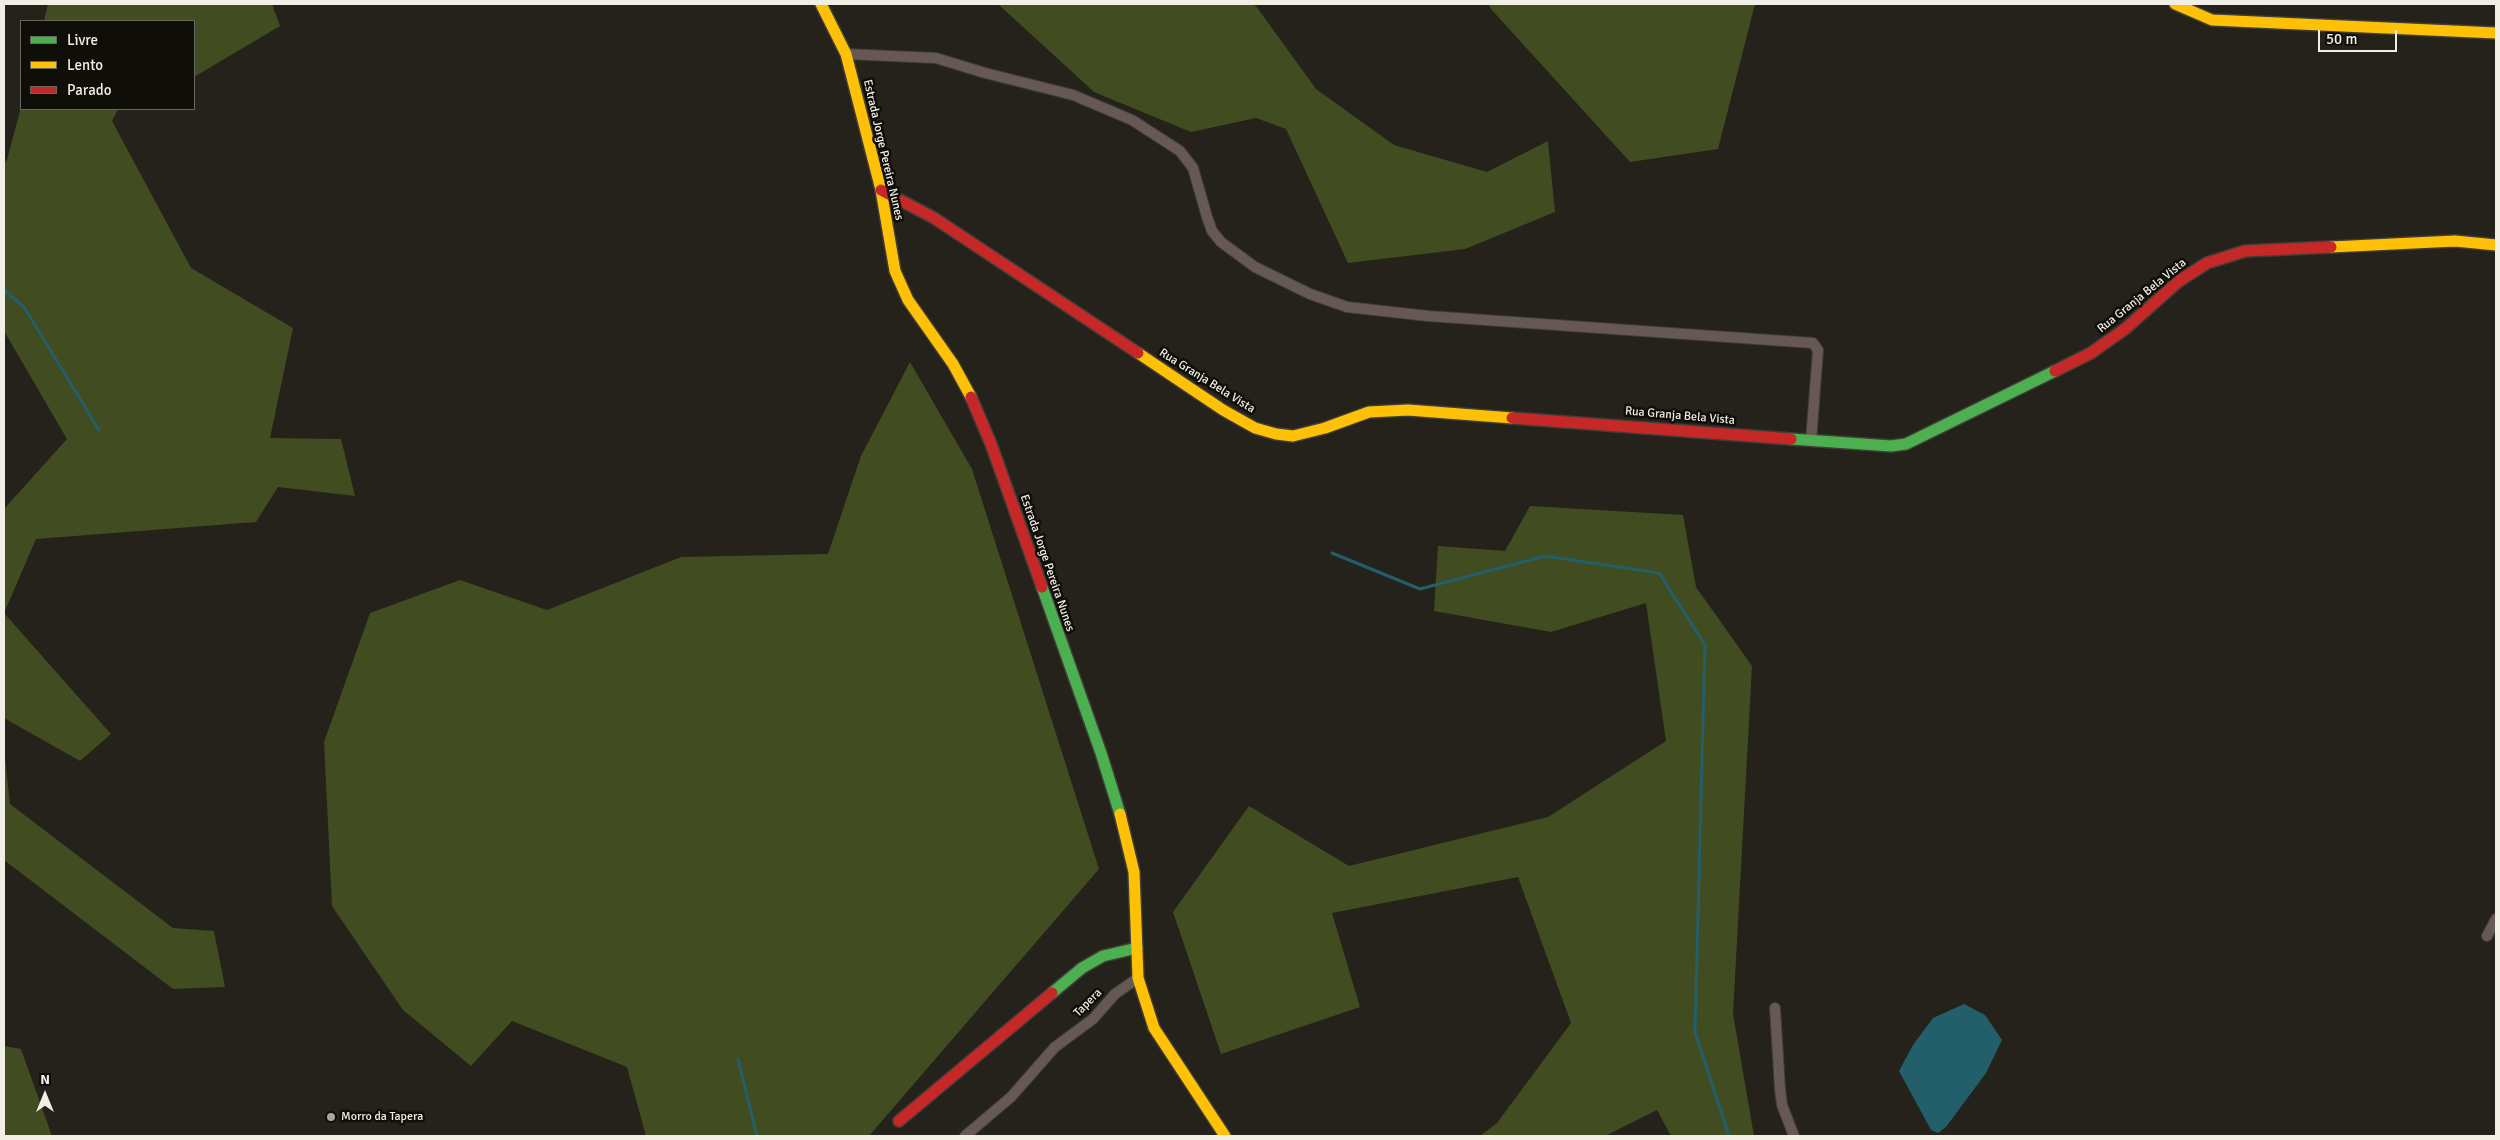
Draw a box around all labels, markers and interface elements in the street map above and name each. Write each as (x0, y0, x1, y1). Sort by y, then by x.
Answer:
legend (20, 20, 195, 110)
scale bar (2320, 20, 2399, 52)
text: 50 m (2326, 30, 2357, 48)
text: Livre (67, 31, 98, 49)
text: Lento (67, 56, 103, 74)
street label: Estrada Jorge Pereira Nunes (860, 78, 906, 222)
text: Parado (67, 81, 112, 99)
street label: Rua Granja Bela Vista (2095, 256, 2189, 336)
street label: Rua Granja Bela Vista (1156, 346, 1258, 416)
street label: Rua Granja Bela Vista (1624, 404, 1736, 428)
street label: Estrada Jorge Pereira Nunes (1017, 493, 1077, 633)
street label: Tapera (1071, 986, 1105, 1020)
north arrow (20, 1070, 70, 1120)
text: N (40, 1071, 50, 1088)
place label: Morro da Tapera (341, 1110, 423, 1124)
marker: Morro da Tapera (325, 1111, 337, 1123)

